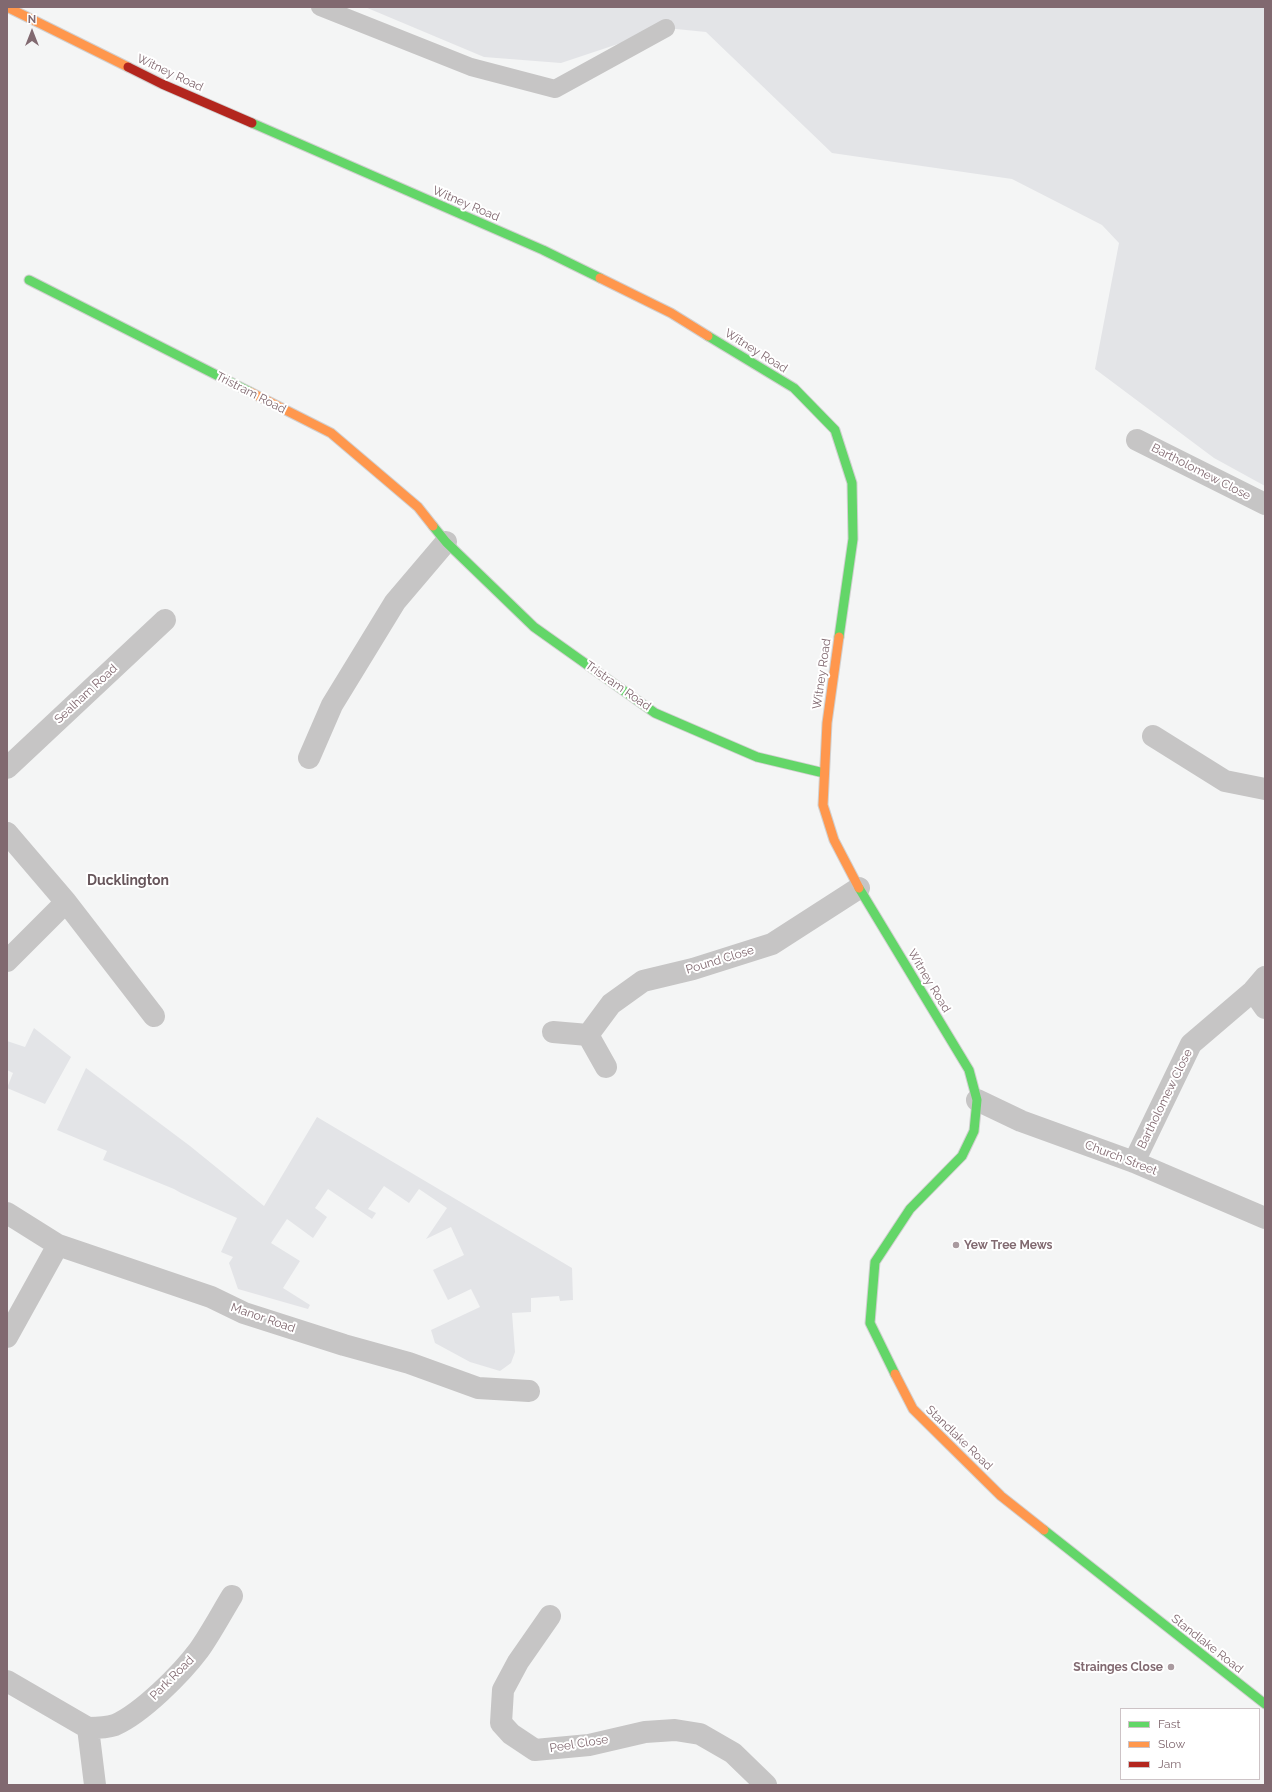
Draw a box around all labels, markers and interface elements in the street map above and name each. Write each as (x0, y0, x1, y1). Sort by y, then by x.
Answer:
north arrow (12, 12, 52, 52)
text: N (28, 13, 36, 26)
street label: Witney Road (135, 51, 205, 95)
street label: Witney Road (430, 183, 502, 225)
street label: Witney Road (722, 326, 790, 376)
street label: Tristram Road (214, 369, 288, 417)
street label: Bartholomew Close (1149, 441, 1253, 503)
street label: Witney Road (810, 638, 834, 710)
street label: Tristram Road (583, 658, 653, 714)
street label: Sealham Road (52, 661, 120, 727)
district label: Ducklington (87, 873, 169, 889)
street label: Pound Close (684, 943, 756, 977)
street label: Witney Road (904, 947, 954, 1015)
street label: Bartholomew Close (1135, 1047, 1195, 1151)
street label: Church Street (1083, 1138, 1159, 1178)
place label: Yew Tree Mews (964, 1238, 1053, 1252)
marker: Yew Tree Mews (951, 1240, 961, 1250)
street label: Manor Road (229, 1300, 297, 1336)
street label: Standlake Road (923, 1403, 995, 1473)
street label: Standlake Road (1168, 1612, 1246, 1676)
street label: Park Road (147, 1653, 197, 1703)
place label: Strainges Close (1073, 1660, 1163, 1674)
marker: Strainges Close (1166, 1662, 1176, 1672)
legend (1120, 1708, 1260, 1780)
text: Fast (1158, 1717, 1181, 1731)
street label: Peel Close (549, 1732, 609, 1756)
text: Slow (1158, 1737, 1185, 1751)
text: Jam (1158, 1757, 1181, 1771)

